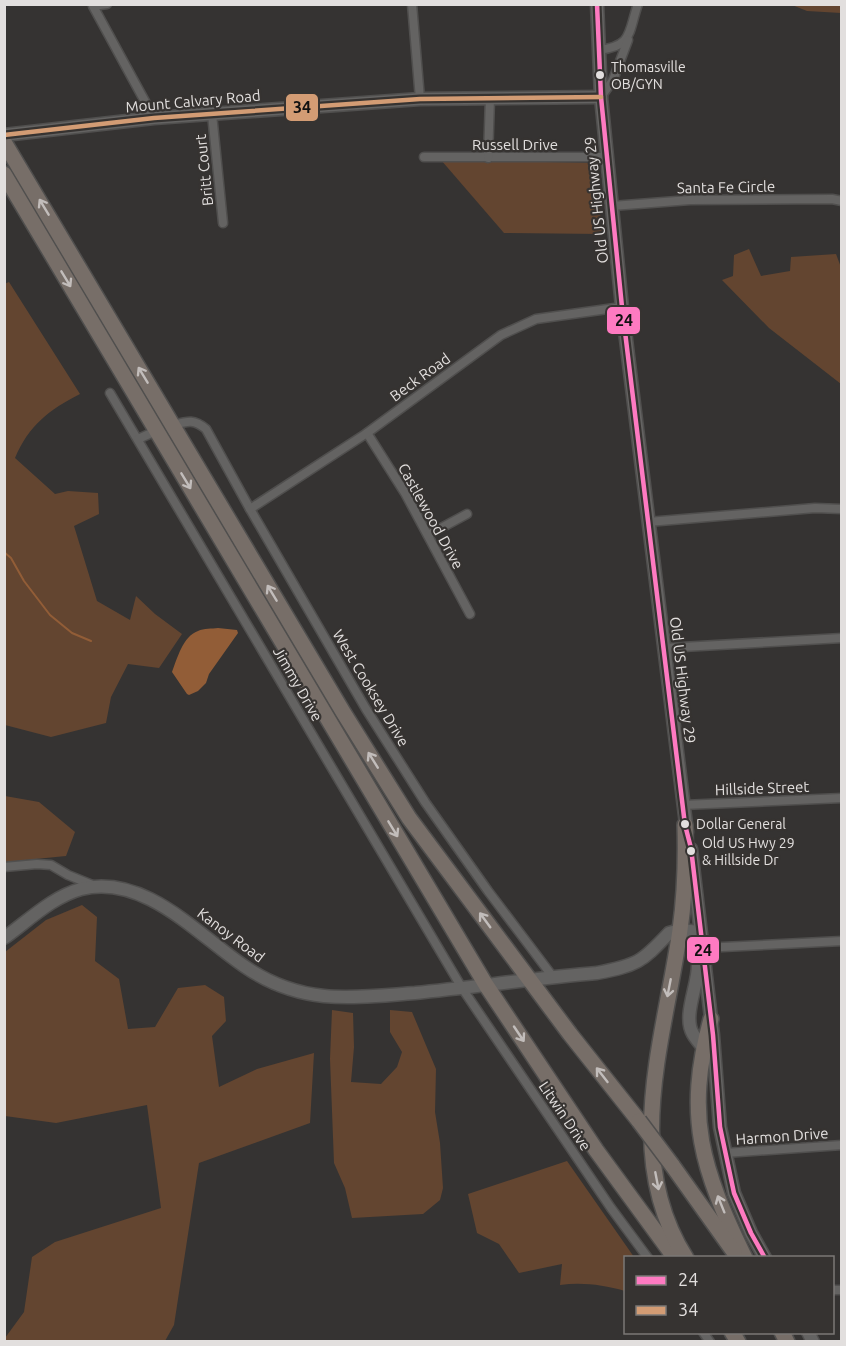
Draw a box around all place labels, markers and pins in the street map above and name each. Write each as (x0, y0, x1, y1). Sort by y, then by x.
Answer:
place label: Thomasville OB/GYN (611, 59, 686, 92)
marker: Thomasville OB/GYN (594, 69, 606, 81)
place label: Dollar General (696, 816, 786, 832)
marker: Dollar General (679, 818, 691, 830)
place label: Old US Hwy 29 & Hillside Dr (702, 835, 795, 868)
marker: Old US Hwy 29 & Hillside Dr (685, 845, 697, 857)

